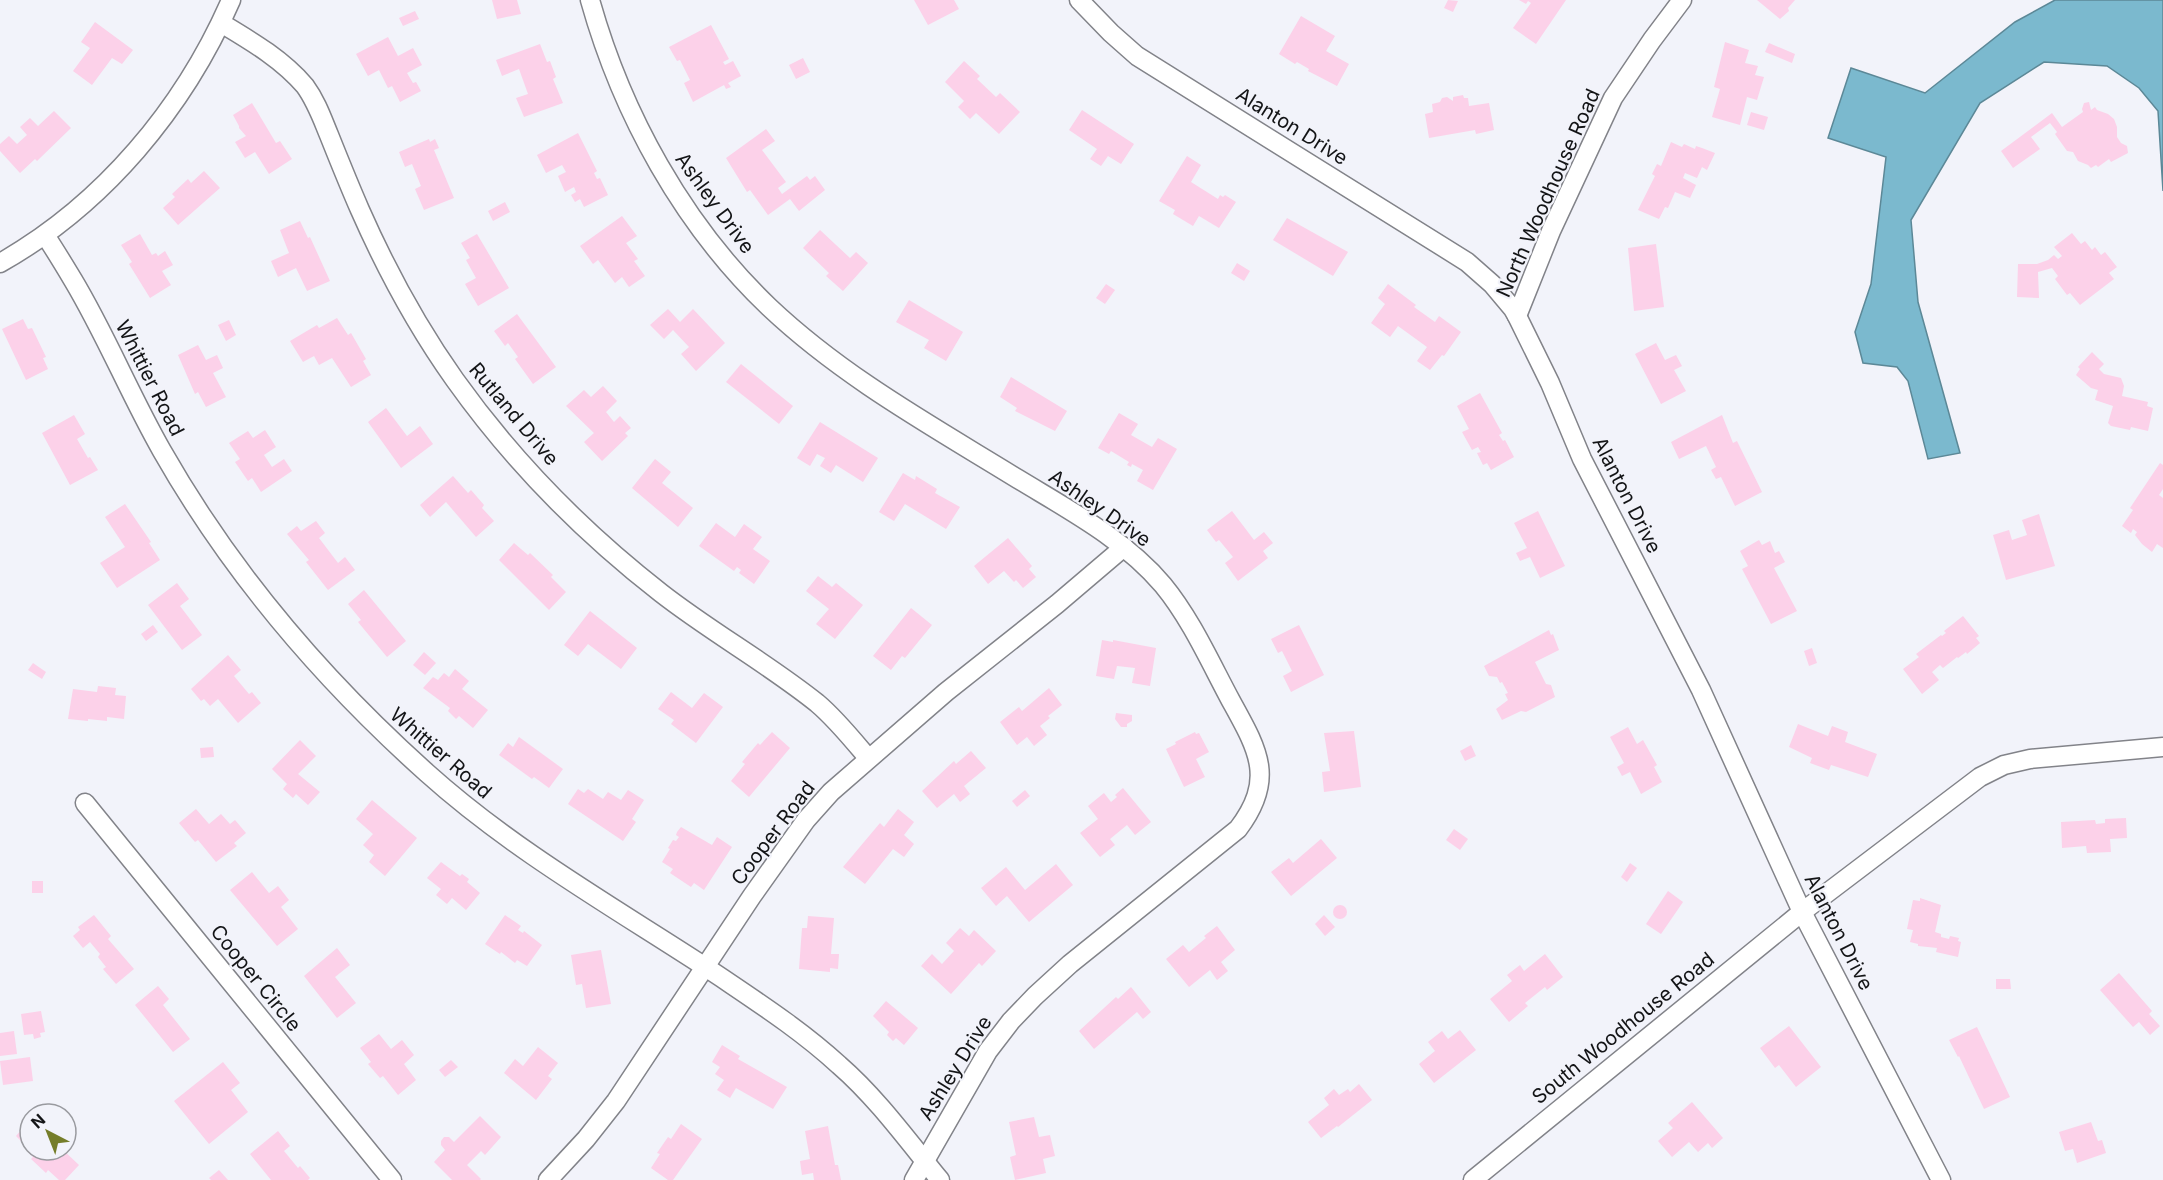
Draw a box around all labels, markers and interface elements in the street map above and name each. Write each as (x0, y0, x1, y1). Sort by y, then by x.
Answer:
street label: Alanton Drive (1232, 82, 1352, 170)
street label: North Woodhouse Road (1491, 85, 1605, 301)
street label: Ashley Drive (670, 148, 760, 258)
street label: Whittier Road (111, 316, 189, 440)
street label: Rutland Drive (464, 358, 564, 470)
street label: Alanton Drive (1587, 433, 1667, 557)
street label: Ashley Drive (1044, 464, 1156, 552)
street label: Whittier Road (385, 702, 497, 804)
street label: Cooper Road (726, 776, 820, 890)
street label: Alanton Drive (1799, 870, 1879, 994)
street label: Cooper Circle (206, 920, 306, 1036)
street label: South Woodhouse Road (1527, 947, 1719, 1109)
street label: Ashley Drive (913, 1011, 997, 1125)
north arrow (18, 1102, 78, 1162)
text: N (27, 1109, 49, 1132)

